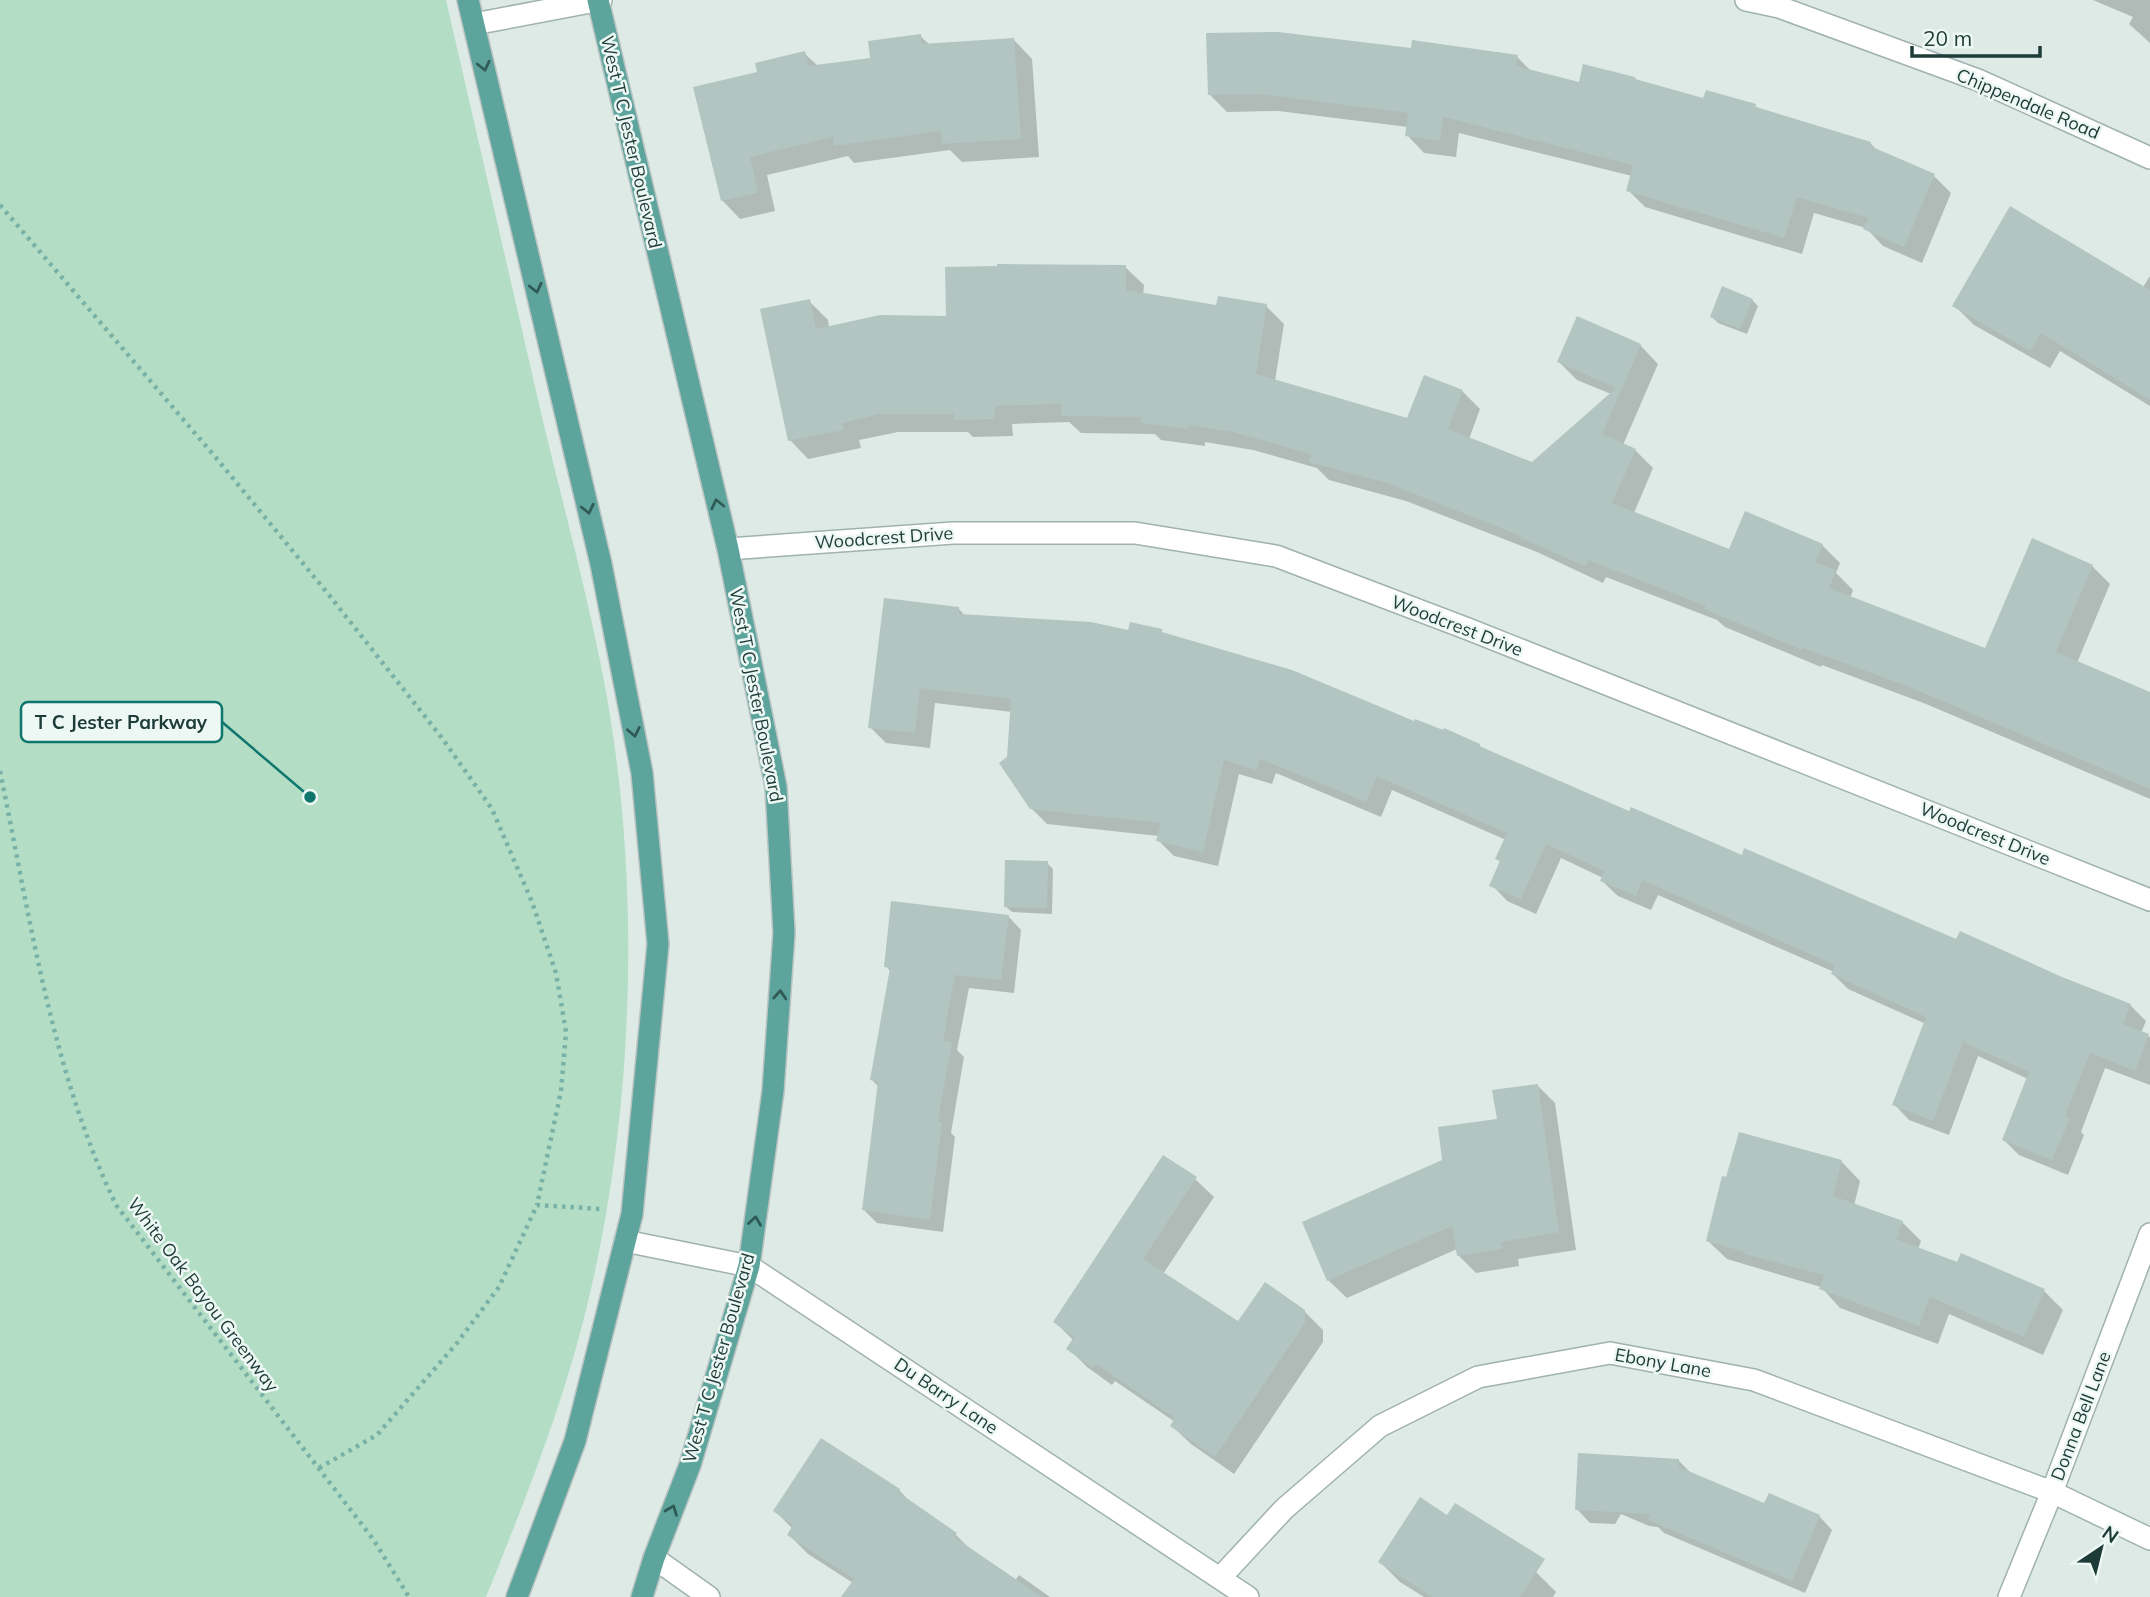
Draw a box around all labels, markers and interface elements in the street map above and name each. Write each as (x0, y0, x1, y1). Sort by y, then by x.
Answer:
scale bar (1912, 14, 2040, 58)
text: 20 m (1923, 25, 1972, 51)
street label: West T C Jester Boulevard (596, 33, 667, 250)
one-way arrow (475, 60, 490, 72)
street label: Chippendale Road (1953, 63, 2103, 144)
one-way arrow (528, 282, 542, 294)
one-way arrow (711, 498, 725, 510)
one-way arrow (580, 503, 594, 515)
street label: Woodcrest Drive (814, 521, 954, 554)
street label: West T C Jester Boulevard (724, 586, 789, 804)
street label: Woodcrest Drive (1388, 590, 1526, 661)
callout: T C Jester Parkway (21, 702, 222, 742)
text: T C Jester Parkway (35, 710, 208, 734)
one-way arrow (626, 726, 641, 738)
street label: Woodcrest Drive (1917, 797, 2054, 870)
one-way arrow (772, 989, 787, 1000)
street label: White Oak Bayou Greenway (123, 1193, 284, 1397)
one-way arrow (747, 1215, 762, 1227)
street label: West T C Jester Boulevard (678, 1250, 760, 1465)
street label: Ebony Lane (1613, 1343, 1713, 1382)
street label: Donna Bell Lane (2045, 1348, 2116, 1484)
street label: Du Barry Lane (890, 1352, 1003, 1439)
one-way arrow (664, 1504, 678, 1516)
north arrow (2066, 1513, 2136, 1583)
text: N (2098, 1520, 2124, 1548)

